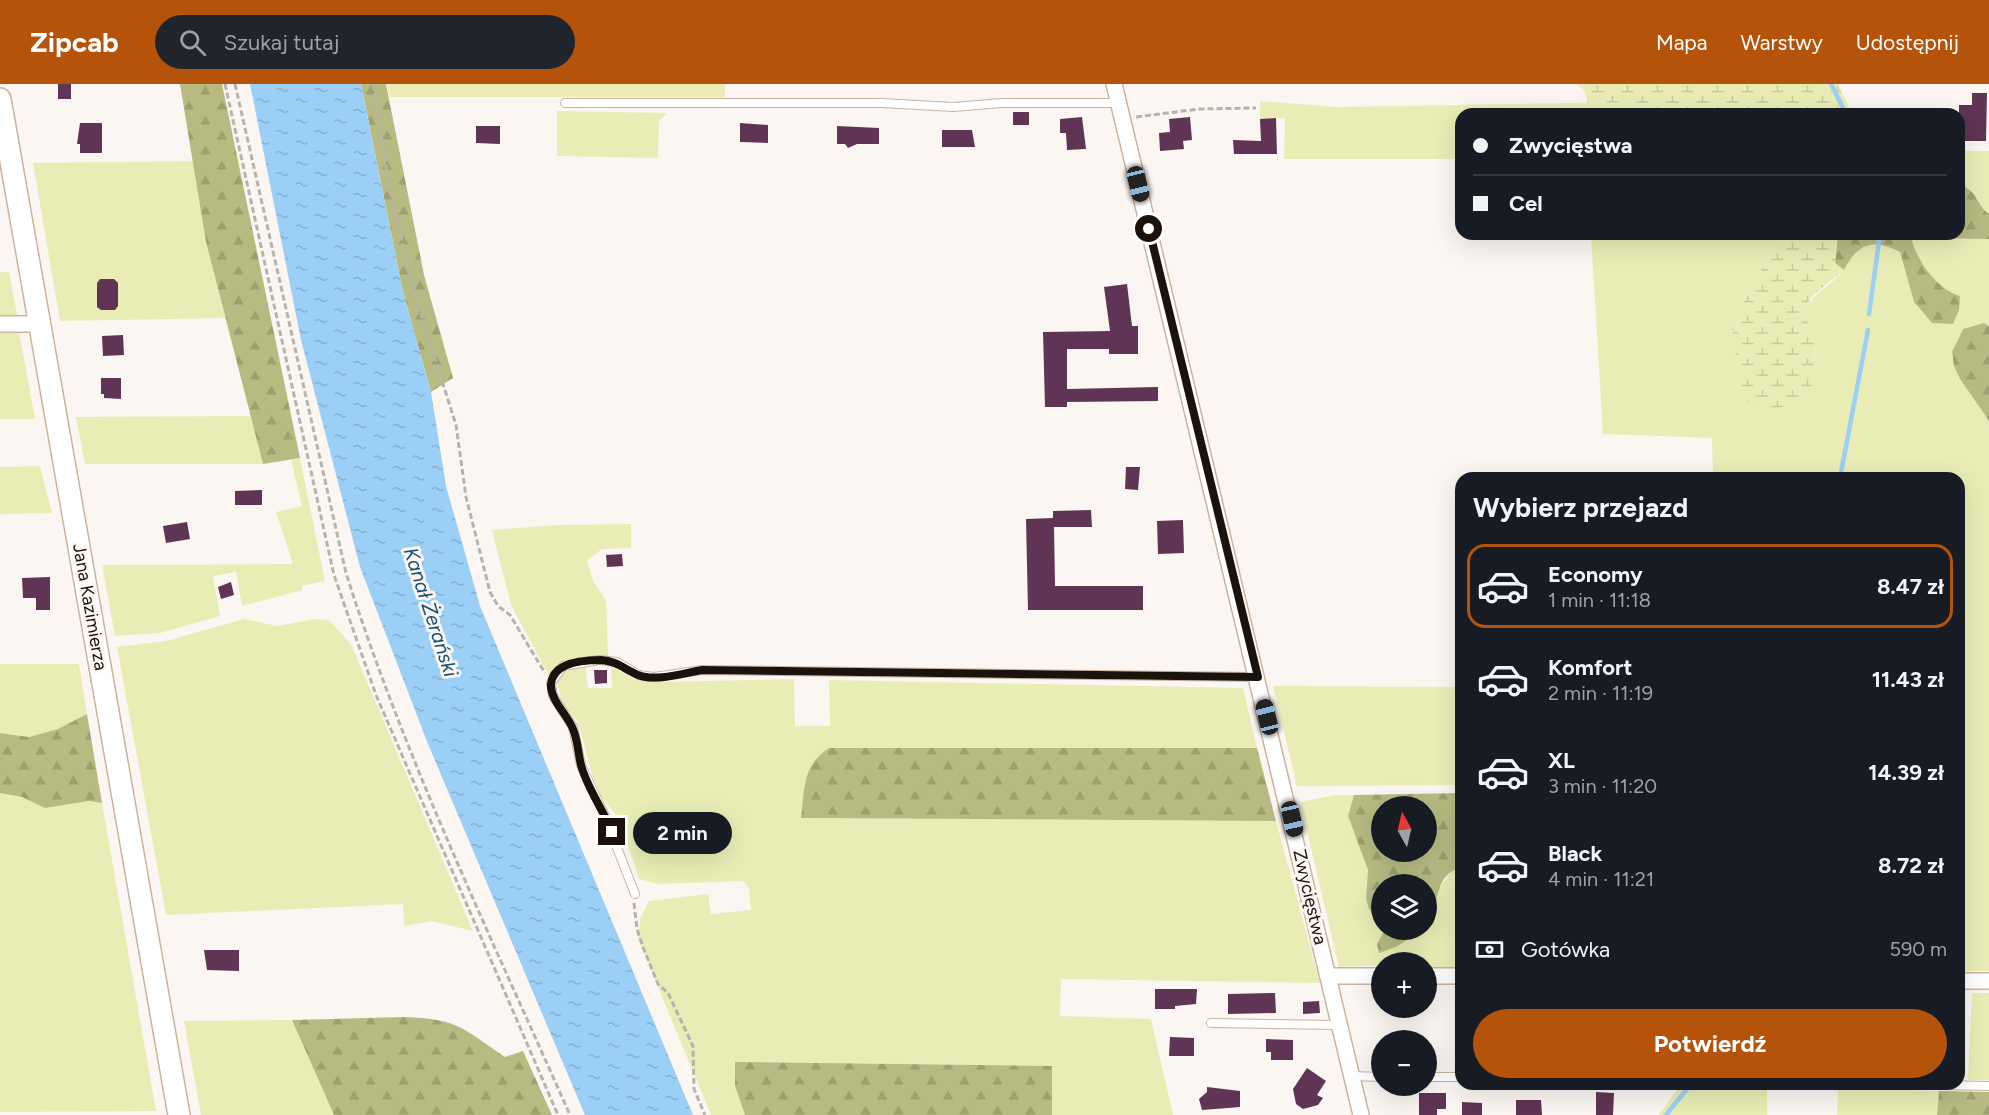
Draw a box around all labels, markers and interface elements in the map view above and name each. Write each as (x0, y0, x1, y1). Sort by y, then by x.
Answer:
search box (155, 15, 575, 69)
text: Zipcab (30, 25, 119, 59)
icon: search (176, 26, 209, 59)
text: Szukaj tutaj (224, 29, 339, 56)
text: Mapa (1656, 30, 1707, 55)
text: Warstwy (1740, 30, 1823, 55)
text: Udostępnij (1856, 30, 1959, 55)
text: Zwycięstwa (1509, 132, 1632, 159)
car (1125, 164, 1151, 204)
text: Cel (1509, 190, 1543, 217)
route start (1135, 215, 1162, 242)
text: Wybierz przejazd (1473, 491, 1688, 524)
street label: Jana Kazimierza (68, 542, 112, 672)
water label: Kanał Żerański (399, 544, 463, 680)
icon: car (1476, 559, 1530, 613)
text: Economy (1548, 561, 1643, 588)
text: 8.47 zł (1877, 573, 1944, 600)
text: 1 min · 11:18 (1548, 588, 1651, 612)
icon: car (1476, 652, 1530, 706)
text: Komfort (1548, 654, 1632, 681)
text: 11.43 zł (1872, 666, 1944, 693)
text: 2 min · 11:19 (1548, 681, 1653, 705)
car (1254, 697, 1280, 737)
icon: car (1476, 745, 1530, 799)
text: XL (1548, 747, 1575, 774)
text: 14.39 zł (1868, 759, 1944, 786)
text: 3 min · 11:20 (1548, 774, 1657, 798)
north arrow (1371, 796, 1437, 862)
map controls (1371, 796, 1437, 1096)
car (1279, 799, 1305, 839)
callout: 2 min (633, 811, 732, 853)
route end (598, 818, 625, 845)
text: 2 min (657, 821, 708, 845)
icon: car (1476, 838, 1530, 892)
text: Black (1548, 840, 1602, 867)
street label: Zwycięstwa (1288, 847, 1332, 947)
text: 8.72 zł (1878, 852, 1944, 879)
text: 4 min · 11:21 (1548, 867, 1654, 891)
button: layers (1371, 874, 1437, 940)
icon: cash (1473, 933, 1506, 966)
text: Gotówka (1521, 936, 1610, 963)
text: 590 m (1889, 937, 1947, 961)
button: + (1371, 952, 1437, 1018)
button: Potwierdź (1473, 1009, 1947, 1078)
button: − (1371, 1030, 1437, 1096)

